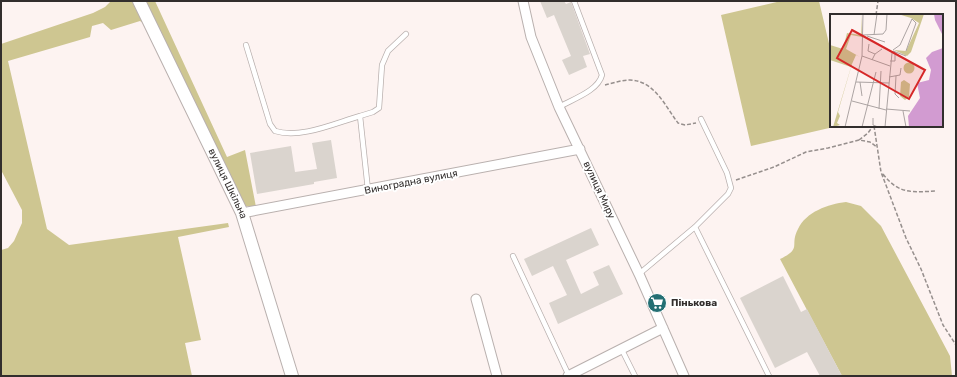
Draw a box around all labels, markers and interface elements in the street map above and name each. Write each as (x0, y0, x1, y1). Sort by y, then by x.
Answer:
inset map (830, 14, 943, 127)
street label: вулиця Шкільна (206, 147, 249, 220)
street label: вулиця Миру (580, 159, 618, 221)
street label: Виноградна вулиця (363, 167, 459, 197)
supermarket icon: Пінькова (646, 292, 668, 314)
place label: Пінькова (671, 297, 717, 309)

